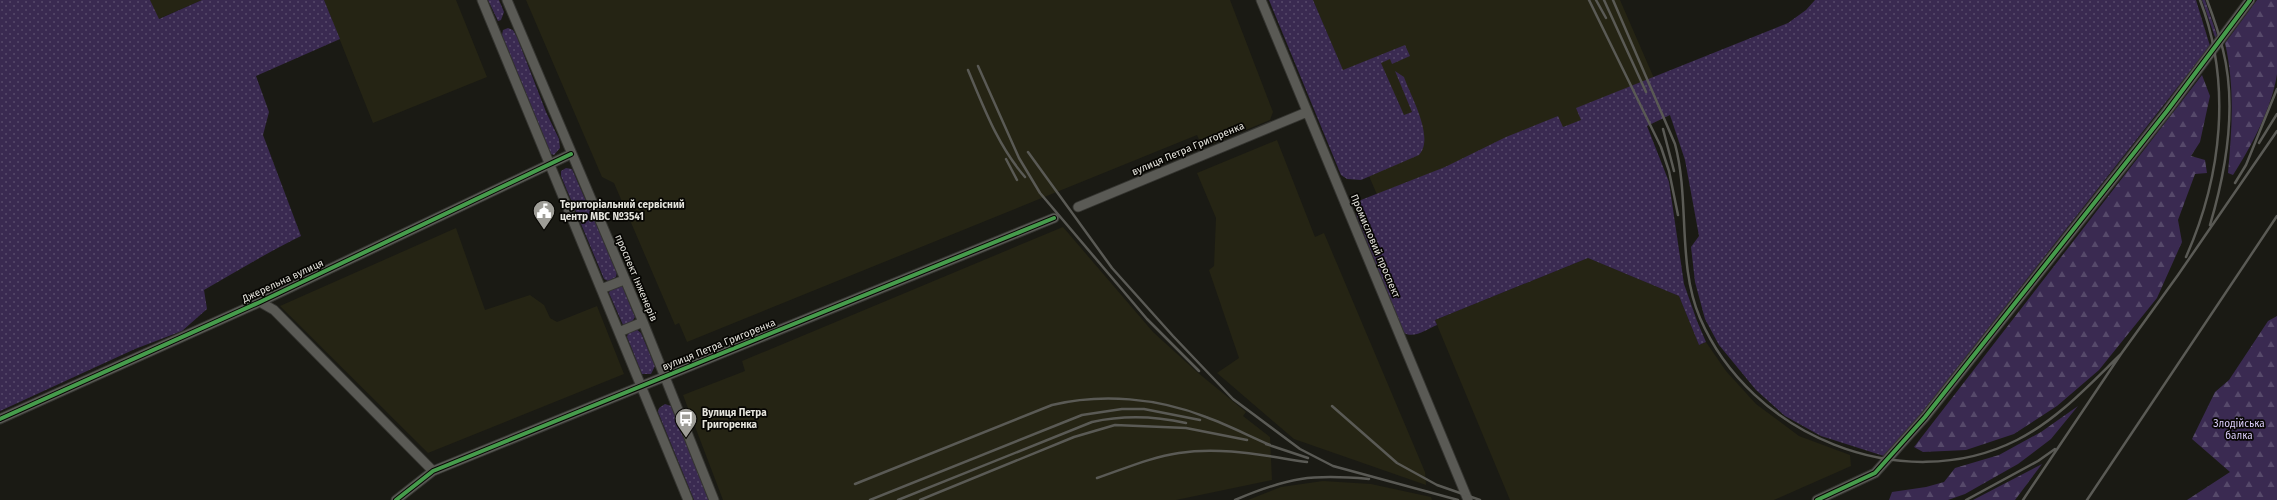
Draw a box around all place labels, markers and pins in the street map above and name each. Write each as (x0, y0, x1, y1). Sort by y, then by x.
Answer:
public building icon: Територіальний сервісний центр МВС №3541 (531, 198, 557, 231)
place label: Територіальний сервісний центр МВС №3541 (560, 199, 685, 223)
bus stop icon: Вулиця Петра Григоренка (673, 406, 699, 439)
place label: Вулиця Петра Григоренка (702, 407, 767, 431)

